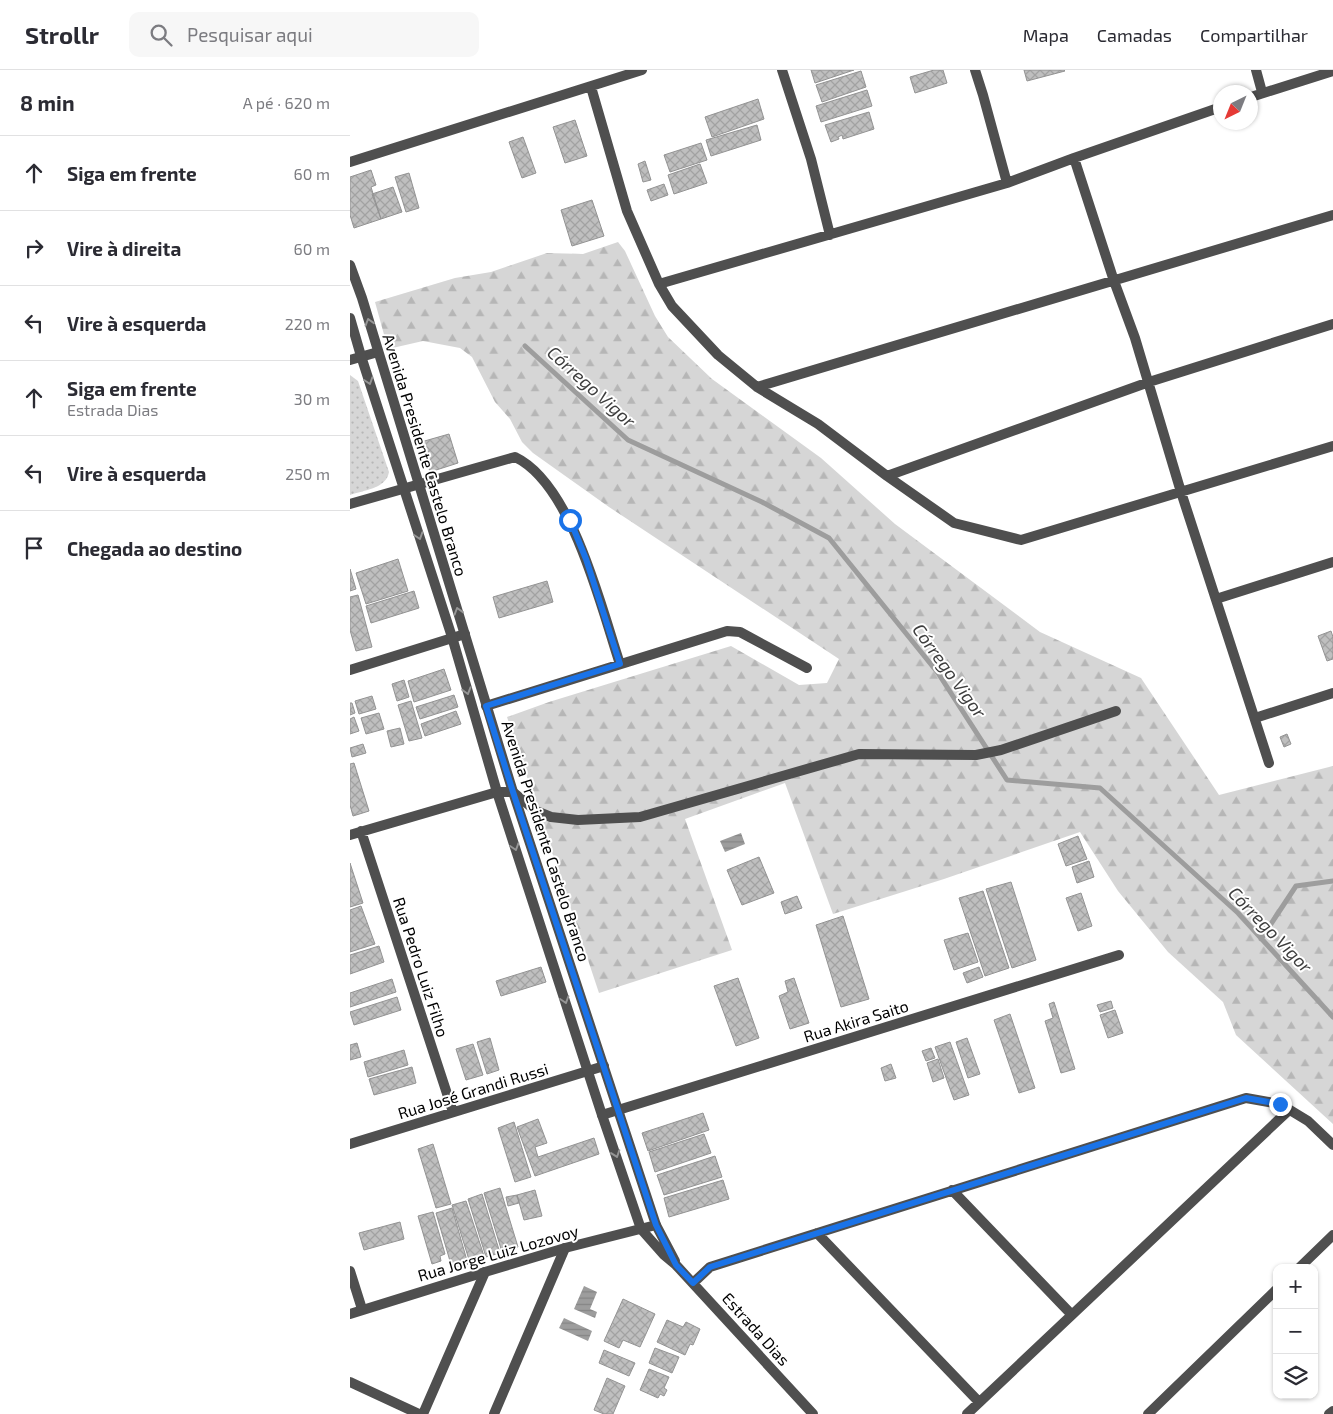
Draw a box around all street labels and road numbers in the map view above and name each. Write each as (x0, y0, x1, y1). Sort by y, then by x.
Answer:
street label: Avenida Presidente Castelo Branco (379, 331, 471, 578)
street label: Avenida Presidente Castelo Branco (498, 718, 595, 964)
street label: Rua Pedro Luiz Filho (390, 894, 453, 1039)
street label: Rua Akira Saito (801, 996, 911, 1046)
street label: Rua José Grandi Russi (395, 1059, 550, 1122)
street label: Rua Jorge Luiz Lozovoy (415, 1220, 581, 1285)
street label: Estrada Dias (719, 1288, 794, 1369)

